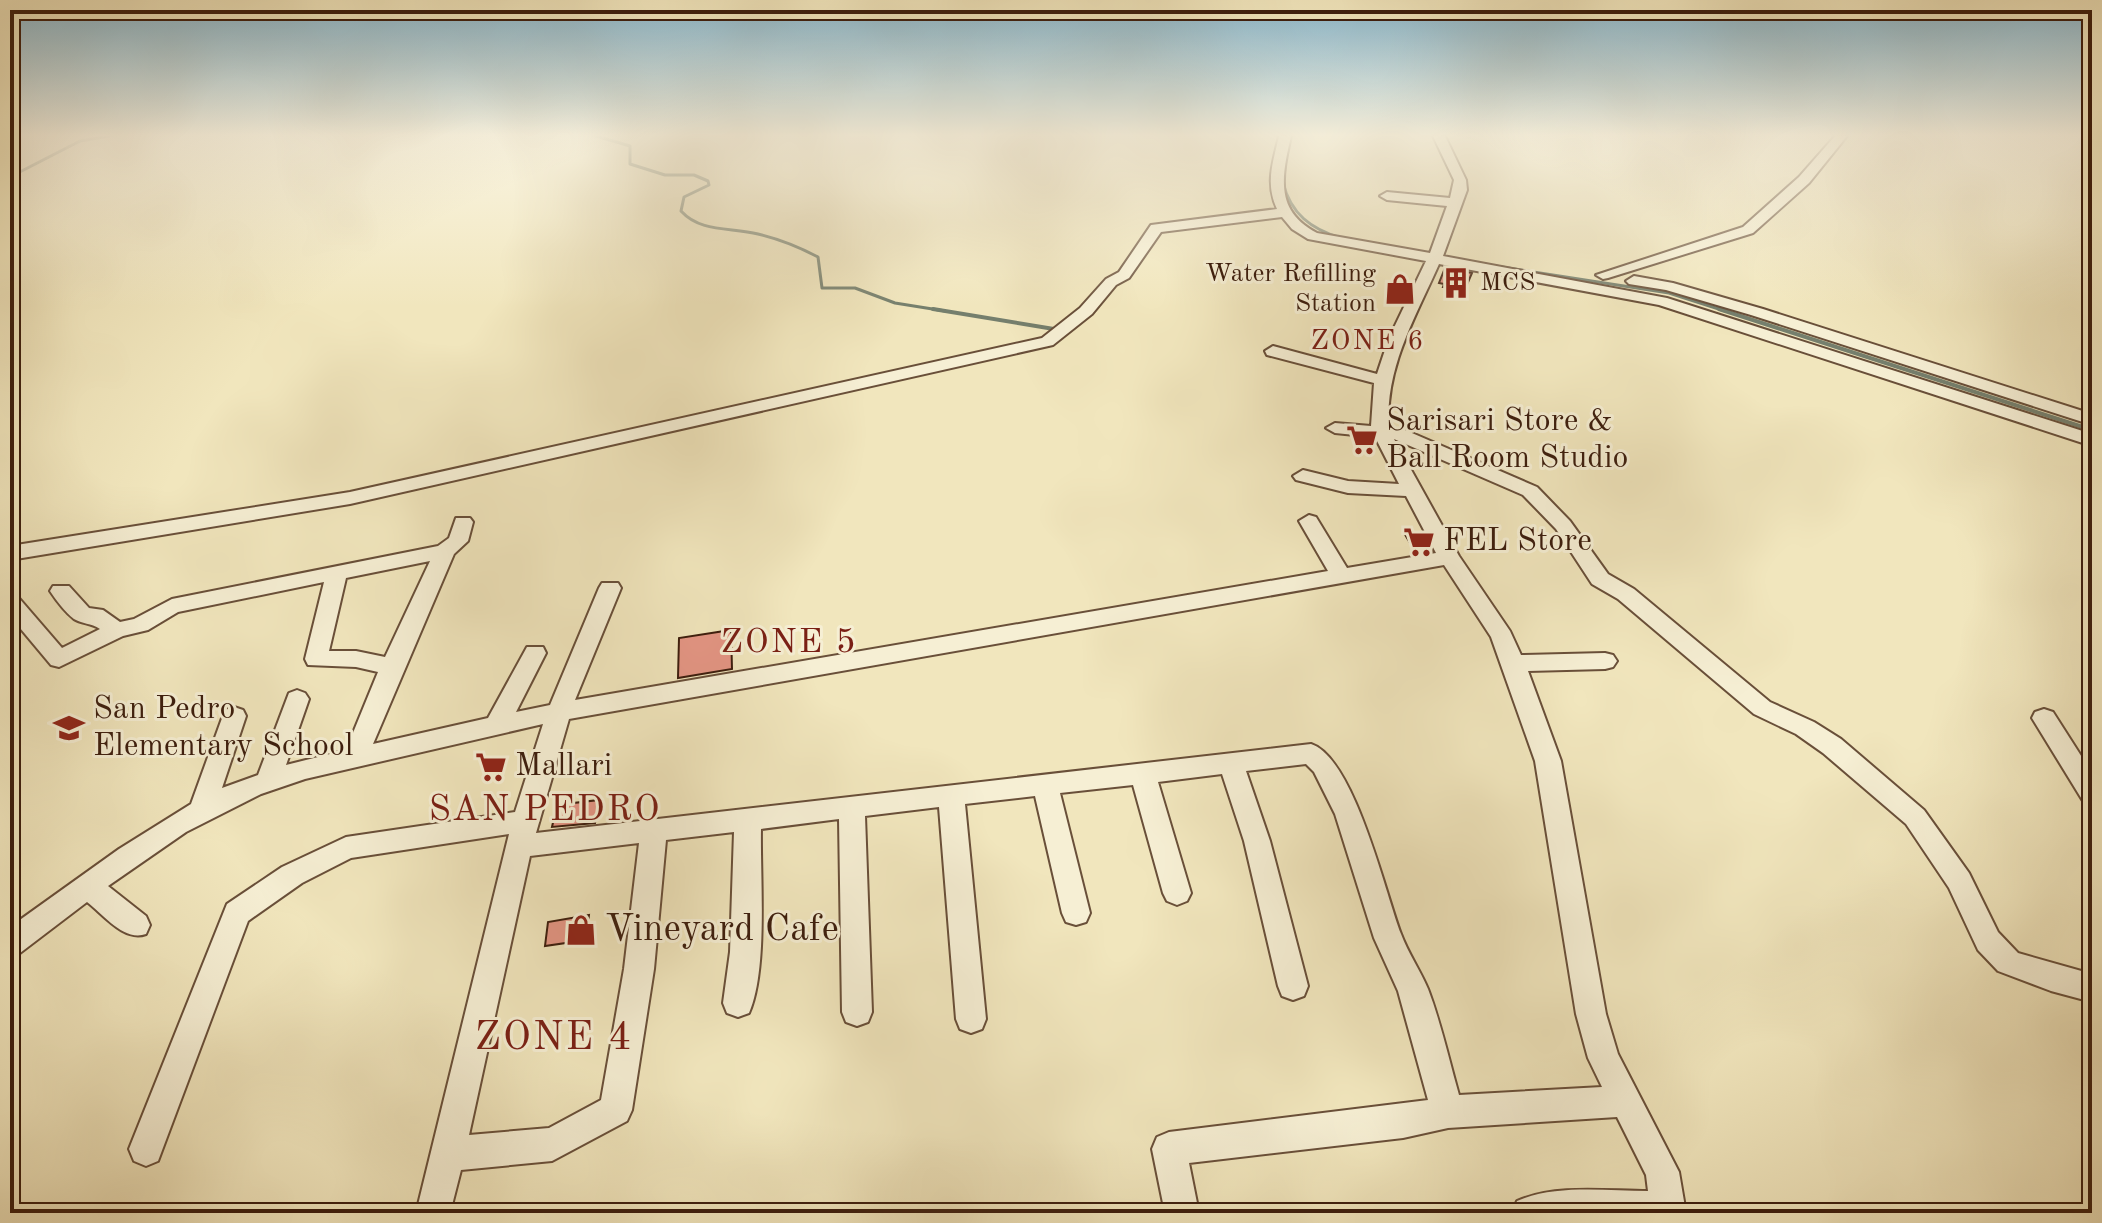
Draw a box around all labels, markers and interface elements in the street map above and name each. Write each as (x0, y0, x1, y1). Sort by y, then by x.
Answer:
place label: Water Refilling Station (1205, 261, 1376, 317)
building icon: MCS (1439, 266, 1473, 300)
place label: MCS (1480, 270, 1535, 296)
shop icon: Water Refilling Station (1383, 272, 1417, 306)
district label: ZONE 6 (1311, 328, 1425, 356)
place label: Sarisari Store & Ball Room Studio (1386, 406, 1629, 475)
supermarket icon: Sarisari Store & Ball Room Studio (1345, 423, 1379, 457)
supermarket icon: FEL Store (1402, 525, 1436, 559)
place label: FEL Store (1443, 526, 1592, 558)
district label: ZONE 5 (721, 626, 857, 660)
place label: San Pedro Elementary School (93, 694, 353, 763)
school or university icon: San Pedro Elementary School (52, 711, 86, 745)
supermarket icon: Mallari (474, 750, 508, 784)
place label: Mallari (515, 751, 612, 783)
district label: SAN PEDRO (428, 793, 662, 829)
place label: Vineyard Cafe (605, 911, 839, 949)
shop icon: Vineyard Cafe (564, 913, 598, 947)
district label: ZONE 4 (475, 1019, 633, 1059)

